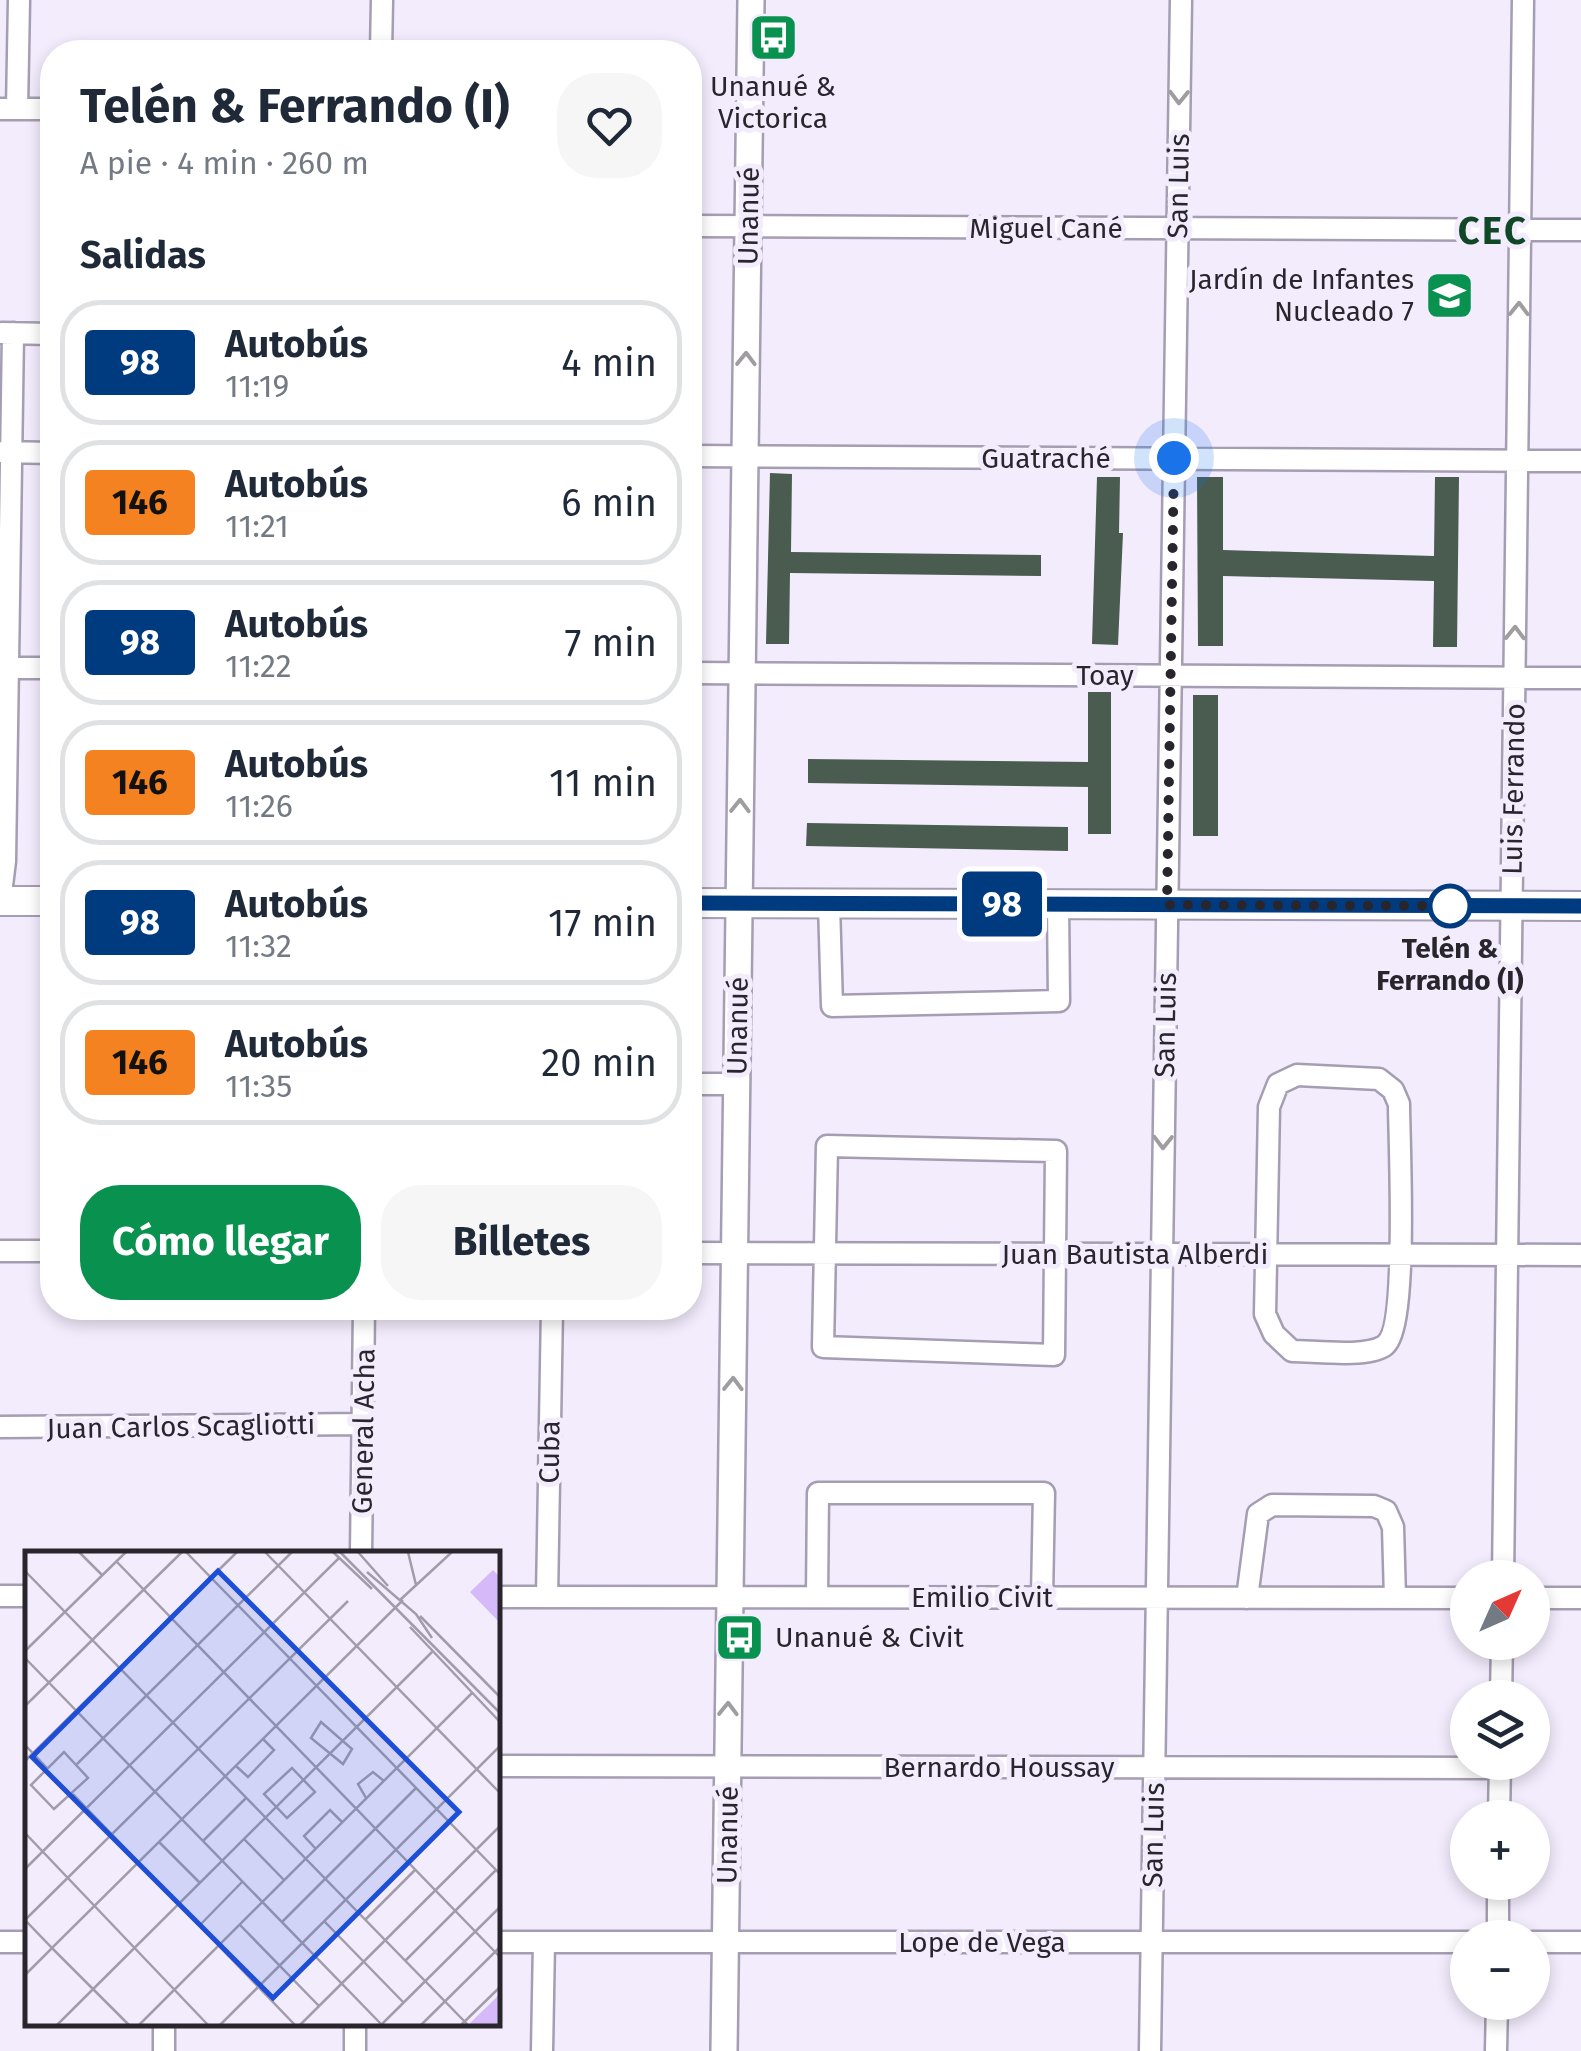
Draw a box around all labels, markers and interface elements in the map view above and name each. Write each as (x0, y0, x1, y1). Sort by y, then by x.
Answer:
bus stop icon: Unanué & Victorica (747, 12, 799, 64)
place label: Unanué & Victorica (710, 70, 836, 135)
button: heart (557, 73, 662, 178)
text: Telén & Ferrando (I) (80, 77, 510, 135)
one-way arrow (1168, 90, 1190, 106)
street label: San Luis (1161, 133, 1196, 239)
text: A pie · 4 min · 260 m (80, 144, 369, 182)
street label: Unanué (731, 167, 766, 265)
district label: CEC (1458, 208, 1528, 254)
street label: Miguel Cané (969, 212, 1123, 245)
text: Salidas (80, 232, 206, 278)
place label: Jardín de Infantes Nucleado 7 (1189, 263, 1414, 328)
school or university icon: Jardín de Infantes Nucleado 7 (1423, 269, 1475, 321)
one-way arrow (1509, 300, 1530, 316)
text: Autobús (225, 321, 368, 367)
text: 4 min (561, 340, 657, 386)
text: 98 (120, 341, 160, 383)
one-way arrow (736, 350, 757, 366)
text: 11:19 (225, 367, 289, 405)
your location (1149, 433, 1199, 483)
street label: Guatraché (981, 442, 1111, 475)
text: Autobús (225, 461, 368, 507)
text: 6 min (561, 480, 657, 526)
text: 146 (112, 481, 168, 523)
text: 11:21 (225, 507, 289, 545)
text: Autobús (225, 601, 368, 647)
text: 7 min (565, 620, 657, 666)
text: 98 (120, 621, 160, 663)
one-way arrow (1504, 625, 1526, 640)
text: 11:22 (225, 647, 292, 685)
street label: Toay (1076, 659, 1134, 692)
street label: Luis Ferrando (1496, 703, 1531, 875)
text: Autobús (225, 741, 368, 787)
text: 11 min (549, 760, 657, 806)
text: 146 (112, 761, 168, 803)
text: 11:26 (225, 787, 293, 825)
one-way arrow (729, 797, 751, 812)
line badge: 98 (957, 872, 1047, 936)
text: Autobús (225, 881, 368, 927)
text: 98 (982, 883, 1022, 925)
marker: Telén & Ferrando (I) (1429, 885, 1471, 927)
text: 17 min (548, 900, 657, 946)
text: 98 (120, 901, 160, 943)
text: 11:32 (225, 927, 292, 965)
place label: Telén & Ferrando (I) (1376, 932, 1524, 997)
street label: San Luis (1148, 972, 1183, 1078)
street label: Unanué (720, 977, 755, 1075)
text: Autobús (225, 1021, 368, 1067)
text: 20 min (541, 1040, 657, 1086)
text: 146 (112, 1041, 168, 1083)
text: 11:35 (225, 1067, 292, 1105)
one-way arrow (1153, 1135, 1174, 1151)
button: Cómo llegar (80, 1185, 361, 1300)
button: Billetes (381, 1185, 662, 1300)
street label: Juan Bautista Alberdi (1002, 1238, 1268, 1271)
street label: General Acha (346, 1348, 381, 1514)
one-way arrow (722, 1375, 743, 1391)
street label: Juan Carlos Scagliotti (46, 1408, 316, 1445)
street label: Cuba (532, 1420, 567, 1484)
inset map (25, 1551, 500, 2026)
north arrow (1450, 1560, 1550, 1660)
map controls (1450, 1560, 1550, 2020)
street label: Emilio Civit (911, 1581, 1054, 1614)
bus stop icon: Unanué & Civit (714, 1611, 766, 1663)
place label: Unanué & Civit (775, 1621, 965, 1654)
button: layers (1450, 1680, 1550, 1780)
one-way arrow (718, 1700, 739, 1716)
street label: Bernardo Houssay (883, 1751, 1115, 1784)
street label: San Luis (1136, 1782, 1171, 1888)
street label: Unanué (710, 1786, 745, 1884)
button: + (1450, 1800, 1550, 1900)
button: − (1450, 1920, 1550, 2020)
street label: Lope de Vega (898, 1926, 1066, 1959)

